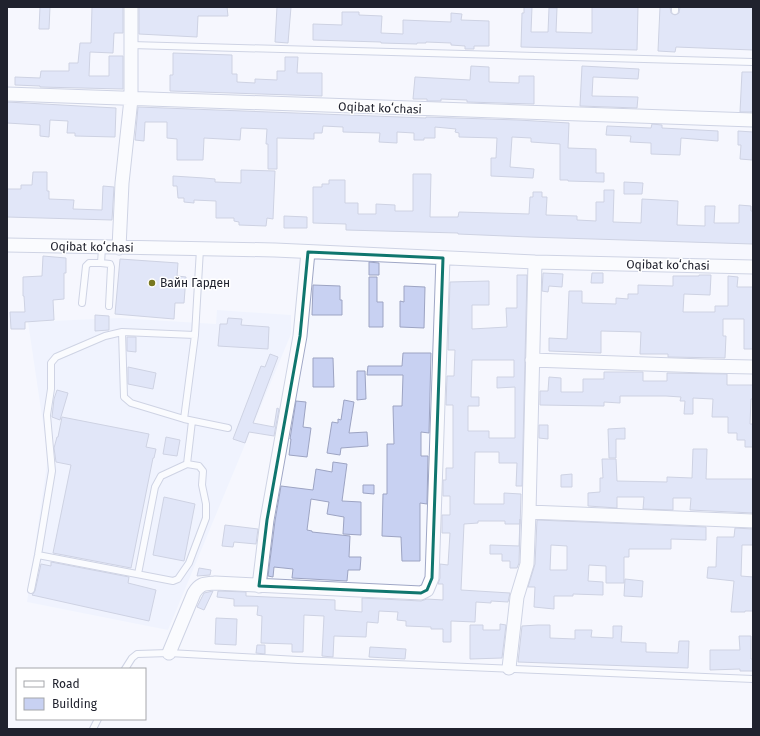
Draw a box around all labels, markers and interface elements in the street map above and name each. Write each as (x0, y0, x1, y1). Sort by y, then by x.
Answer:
street label: Oqibat koʻchasi (338, 99, 422, 116)
street label: Oqibat koʻchasi (50, 238, 134, 255)
street label: Oqibat koʻchasi (626, 256, 710, 273)
place label: Вайн Гарден (160, 276, 230, 290)
marker: Вайн Гарден (147, 278, 157, 288)
legend (16, 668, 146, 720)
text: Road (52, 677, 80, 691)
text: Building (52, 697, 98, 711)

